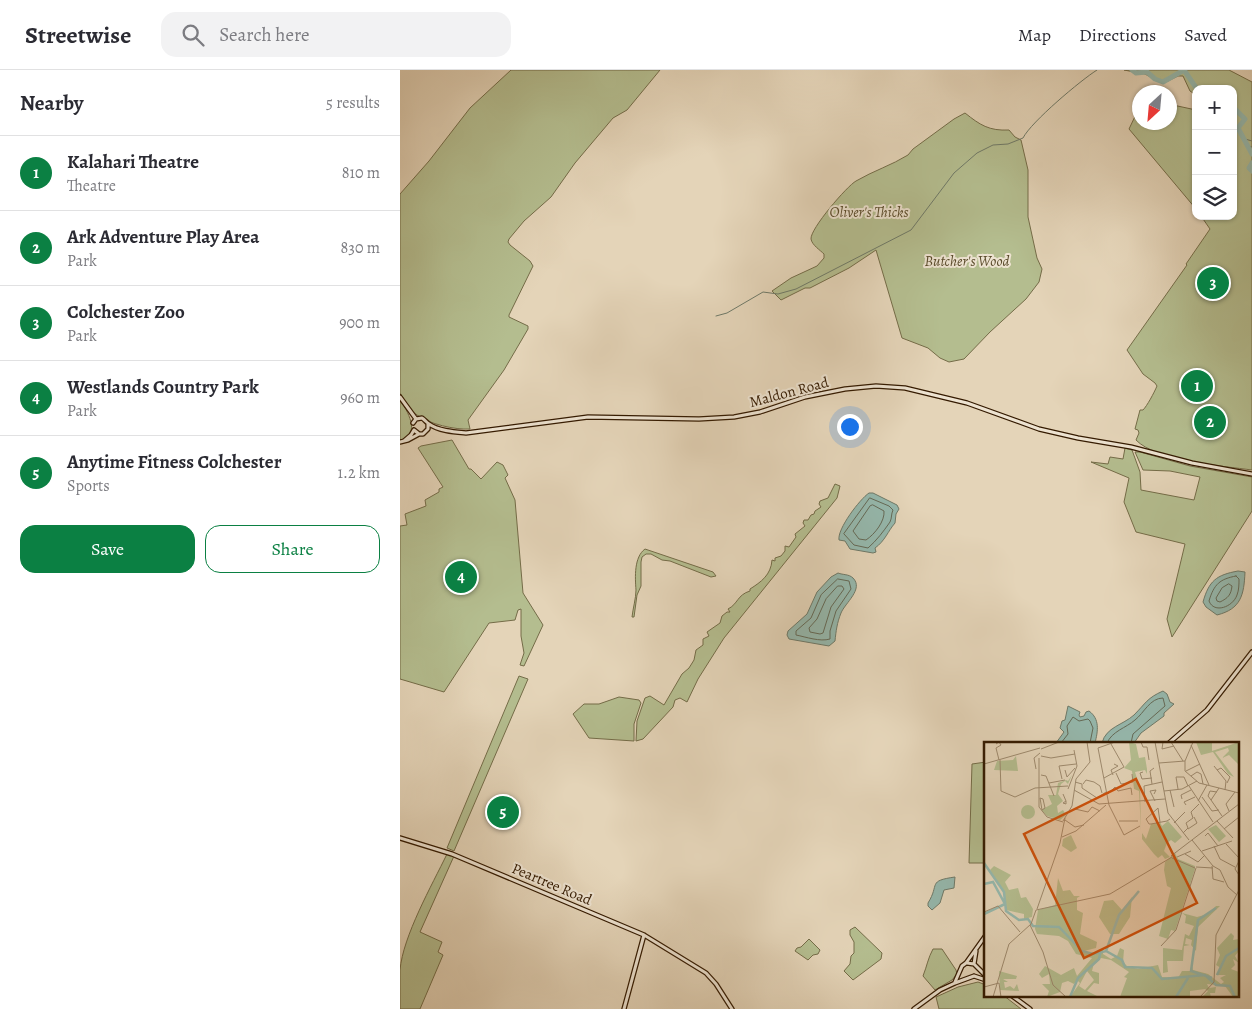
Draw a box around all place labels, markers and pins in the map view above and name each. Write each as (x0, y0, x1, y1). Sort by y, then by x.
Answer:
pin: 3 (1197, 264, 1229, 302)
pin: 1 (1181, 367, 1213, 405)
pin: 2 (1194, 403, 1226, 441)
pin: 4 (445, 558, 477, 596)
pin: 5 (487, 793, 519, 831)

